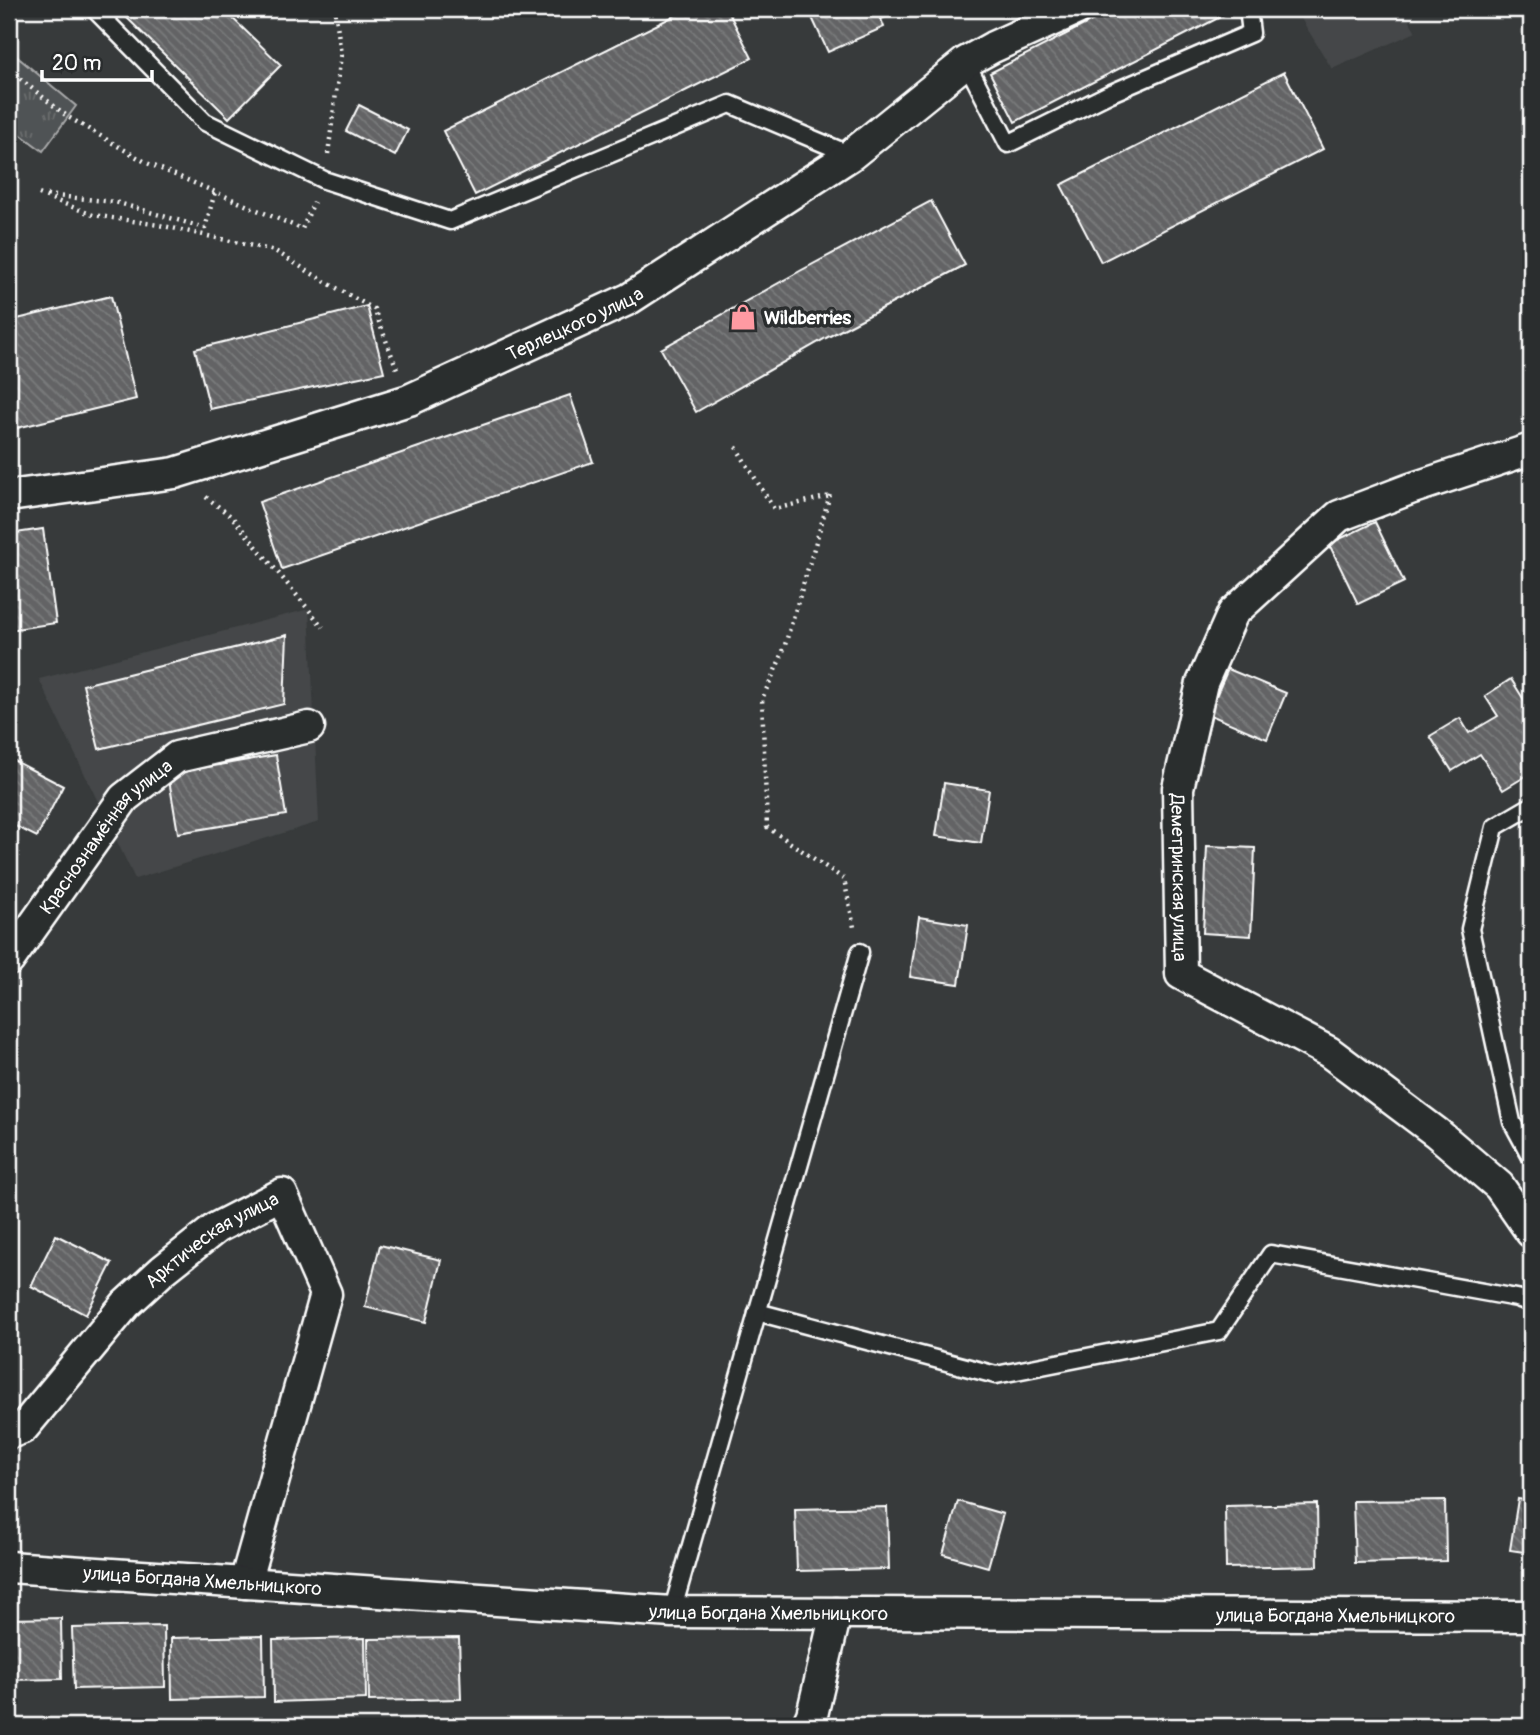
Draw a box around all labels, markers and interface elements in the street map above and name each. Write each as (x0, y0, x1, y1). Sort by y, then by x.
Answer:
scale bar (42, 38, 152, 82)
text: 20 m (52, 50, 101, 77)
street label: Терлецкого улица (503, 282, 648, 367)
shop icon: Wildberries (728, 302, 758, 332)
place label: Wildberries (764, 306, 851, 330)
street label: Краснознамённая улица (35, 754, 178, 919)
street label: Деметринская улица (1165, 793, 1192, 962)
street label: Арктическая улица (140, 1187, 283, 1294)
street label: улица Богдана Хмельницкого (81, 1561, 323, 1601)
street label: улица Богдана Хмельницкого (647, 1599, 888, 1626)
street label: улица Богдана Хмельницкого (1215, 1604, 1455, 1629)

